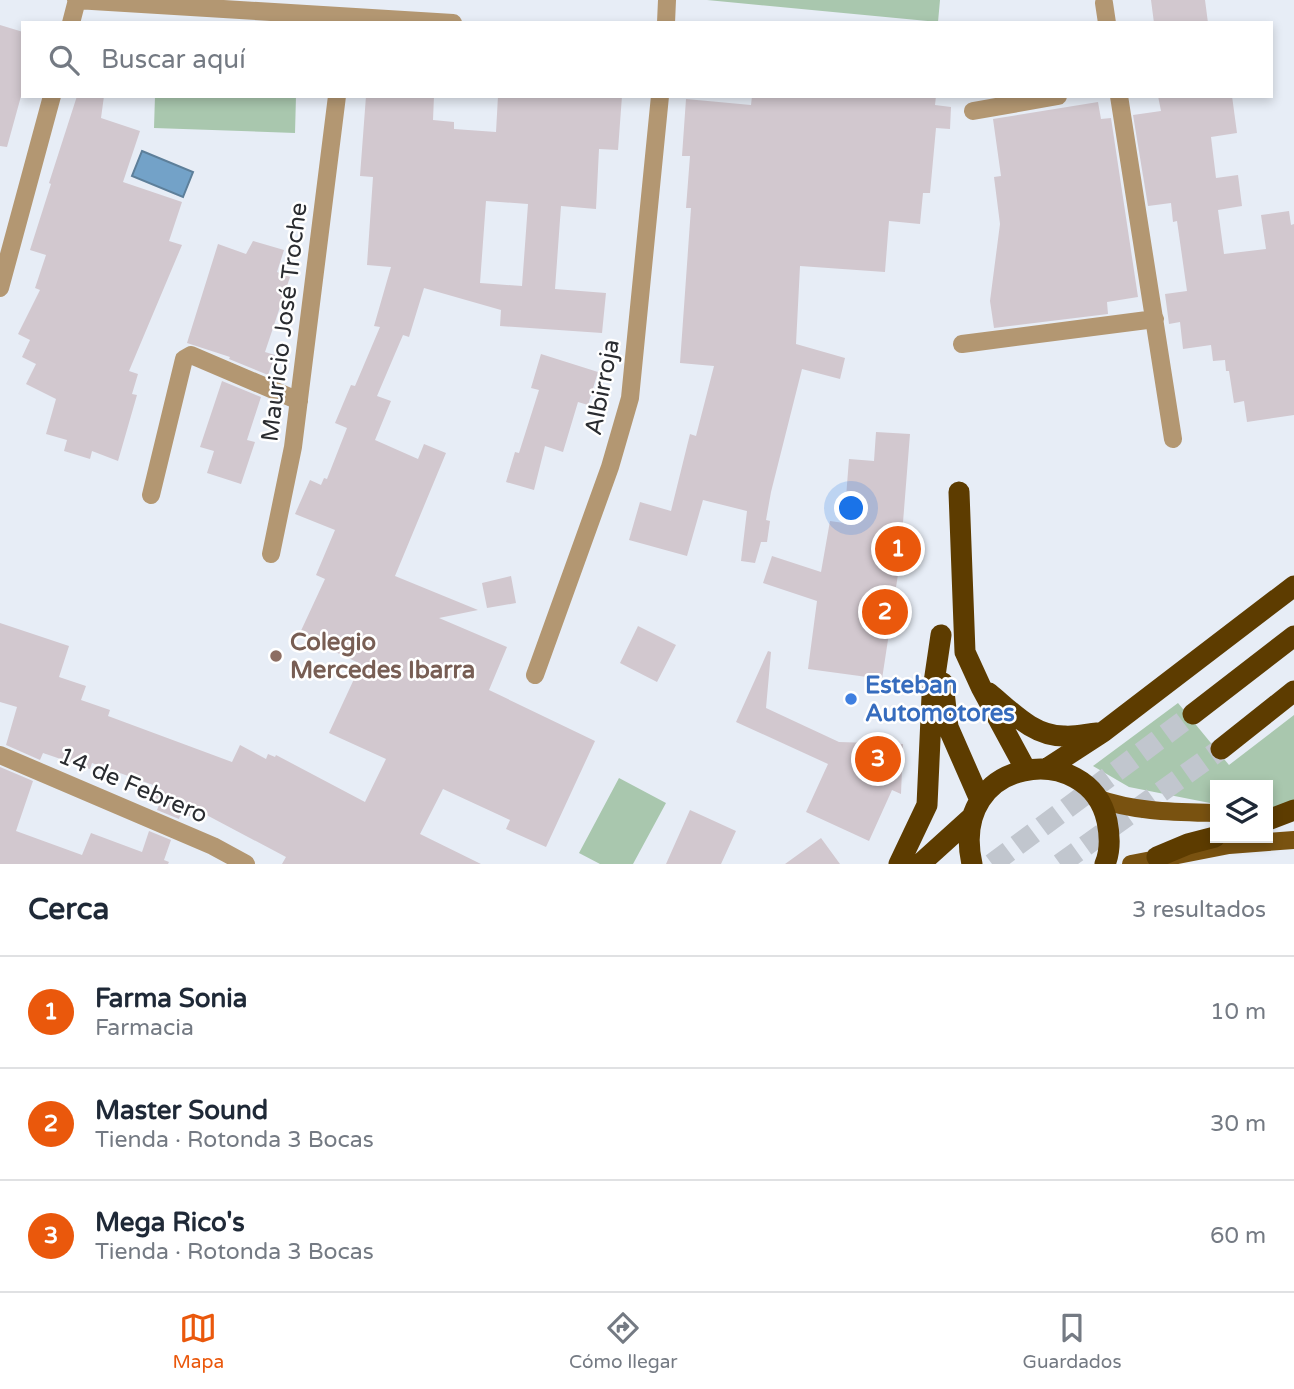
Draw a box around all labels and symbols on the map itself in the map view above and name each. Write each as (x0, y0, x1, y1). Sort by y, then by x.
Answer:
street label: Mauricio José Troche (255, 201, 314, 443)
street label: Albirroja (579, 337, 626, 438)
your location (834, 491, 868, 525)
pin: 1 (875, 523, 921, 575)
pin: 2 (862, 586, 908, 638)
place label: Colegio Mercedes Ibarra (290, 628, 475, 685)
marker: Colegio Mercedes Ibarra (268, 648, 284, 664)
place label: Esteban Automotores (865, 671, 1015, 728)
marker: Esteban Automotores (843, 691, 859, 707)
pin: 3 (855, 733, 901, 785)
street label: 14 de Febrero (54, 741, 212, 830)

